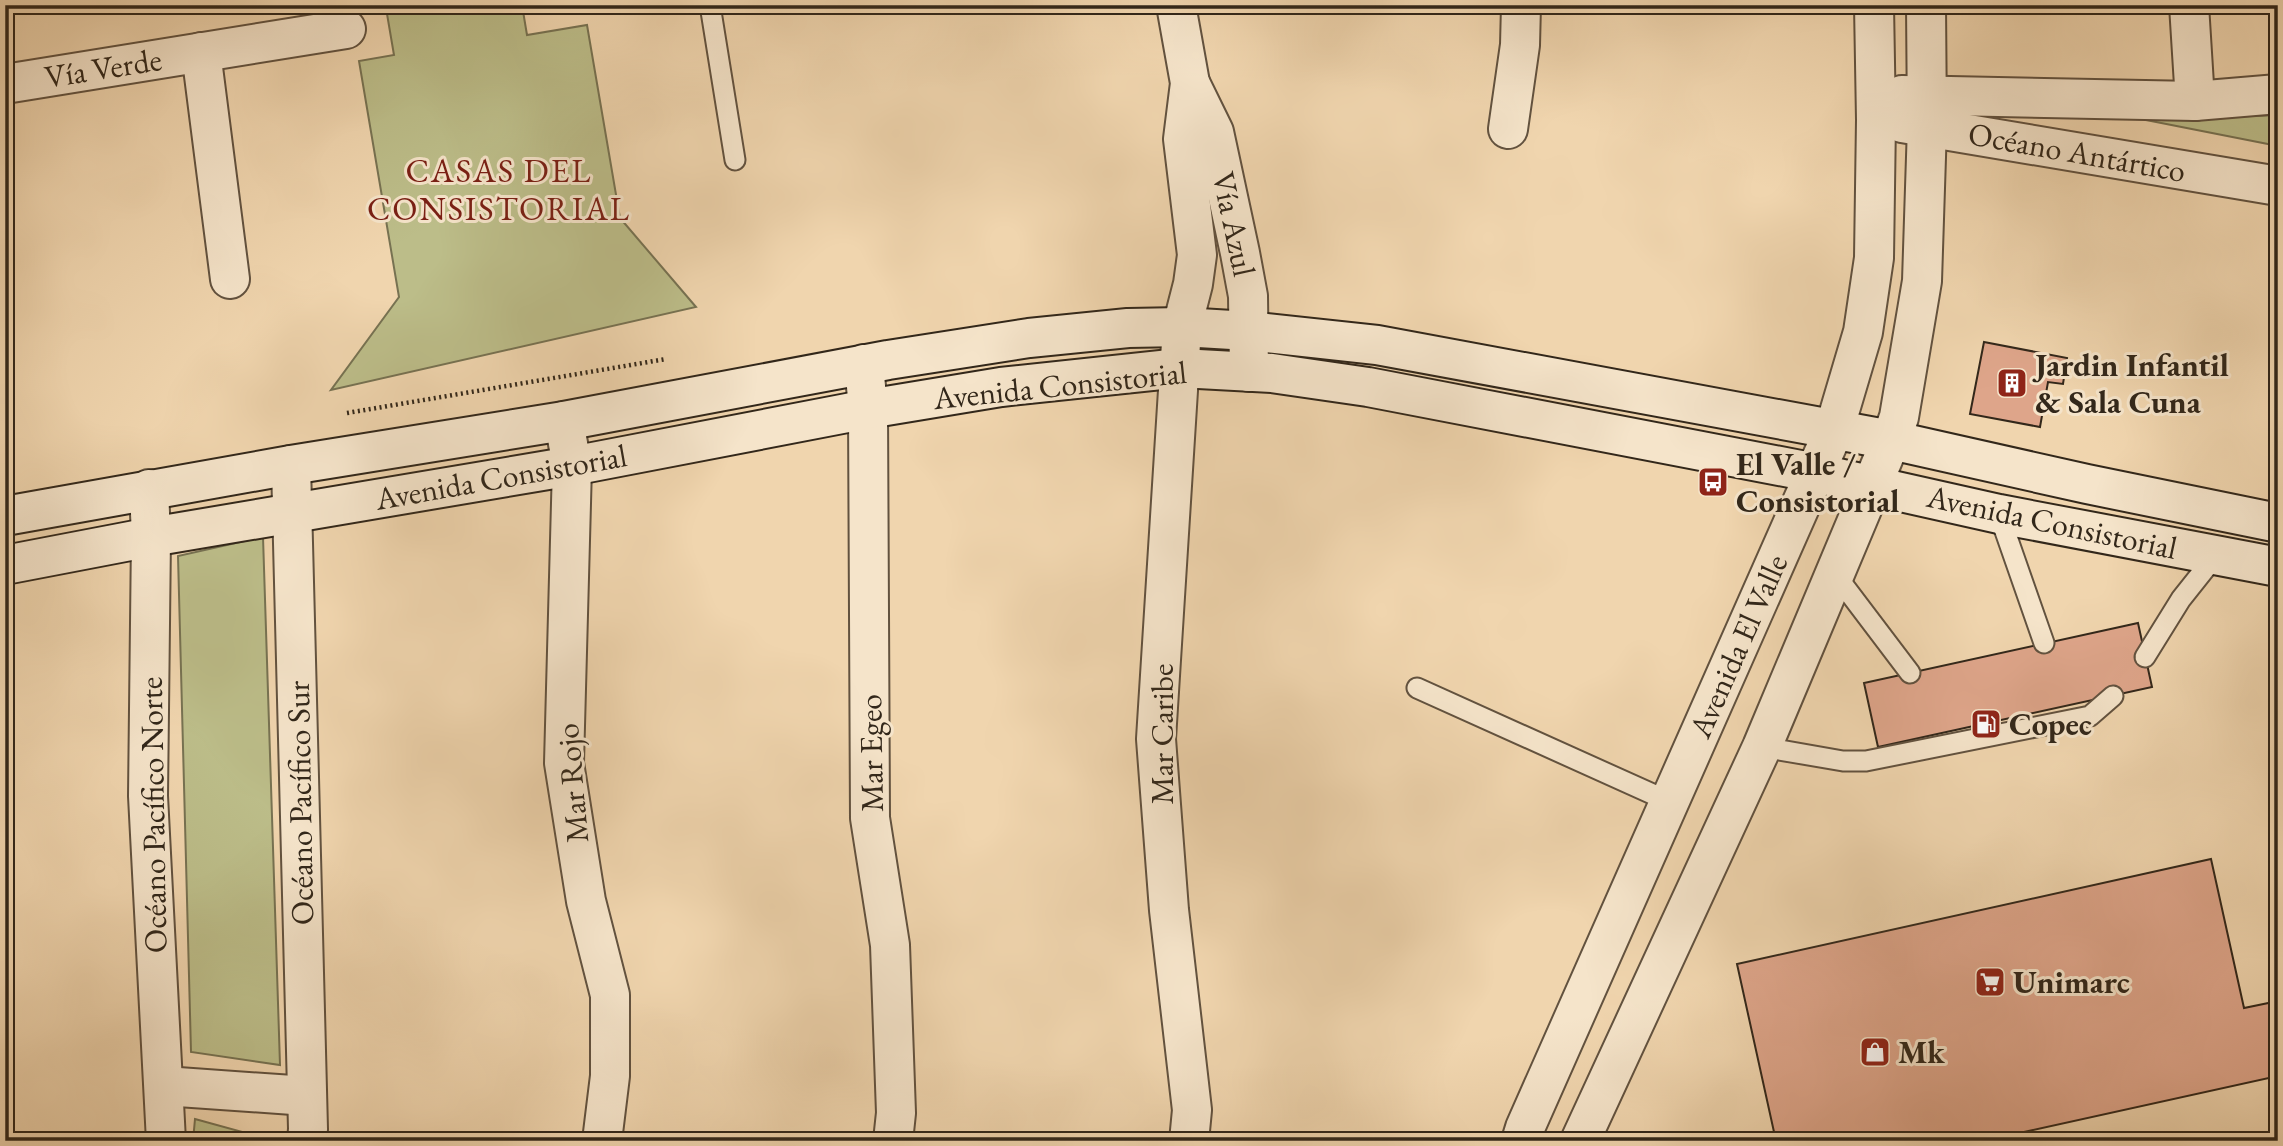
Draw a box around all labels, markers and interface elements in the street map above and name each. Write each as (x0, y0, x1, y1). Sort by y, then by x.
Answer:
street label: Vía Verde (41, 38, 165, 98)
street label: Océano Antártico (1965, 112, 2189, 192)
district label: CASAS DEL CONSISTORIAL (367, 149, 631, 230)
street label: Vía Azul (1202, 168, 1266, 281)
place label: Jardin Infantil & Sala Cuna (2032, 344, 2229, 423)
street label: Avenida Consistorial (930, 351, 1189, 419)
building icon: Jardin Infantil & Sala Cuna (1995, 366, 2029, 400)
street label: Avenida Consistorial (371, 434, 630, 520)
place label: El Valle / Consistorial (1736, 443, 1899, 522)
bus stop icon: El Valle / Consistorial (1696, 465, 1730, 499)
street label: Avenida Consistorial (1922, 475, 2181, 569)
street label: Avenida El Valle (1678, 548, 1797, 745)
street label: Mar Caribe (1141, 663, 1183, 805)
street label: Océano Pacífico Norte (130, 676, 176, 954)
street label: Océano Pacífico Sur (277, 680, 323, 926)
street label: Mar Egeo (849, 694, 893, 812)
place label: Copec (2009, 703, 2092, 745)
fuel station icon: Copec (1969, 707, 2003, 741)
street label: Mar Rojo (546, 722, 598, 844)
place label: Unimarc (2013, 961, 2130, 1003)
supermarket icon: Unimarc (1973, 965, 2007, 999)
place label: Mk (1898, 1031, 1945, 1073)
shop icon: Mk (1858, 1035, 1892, 1069)

